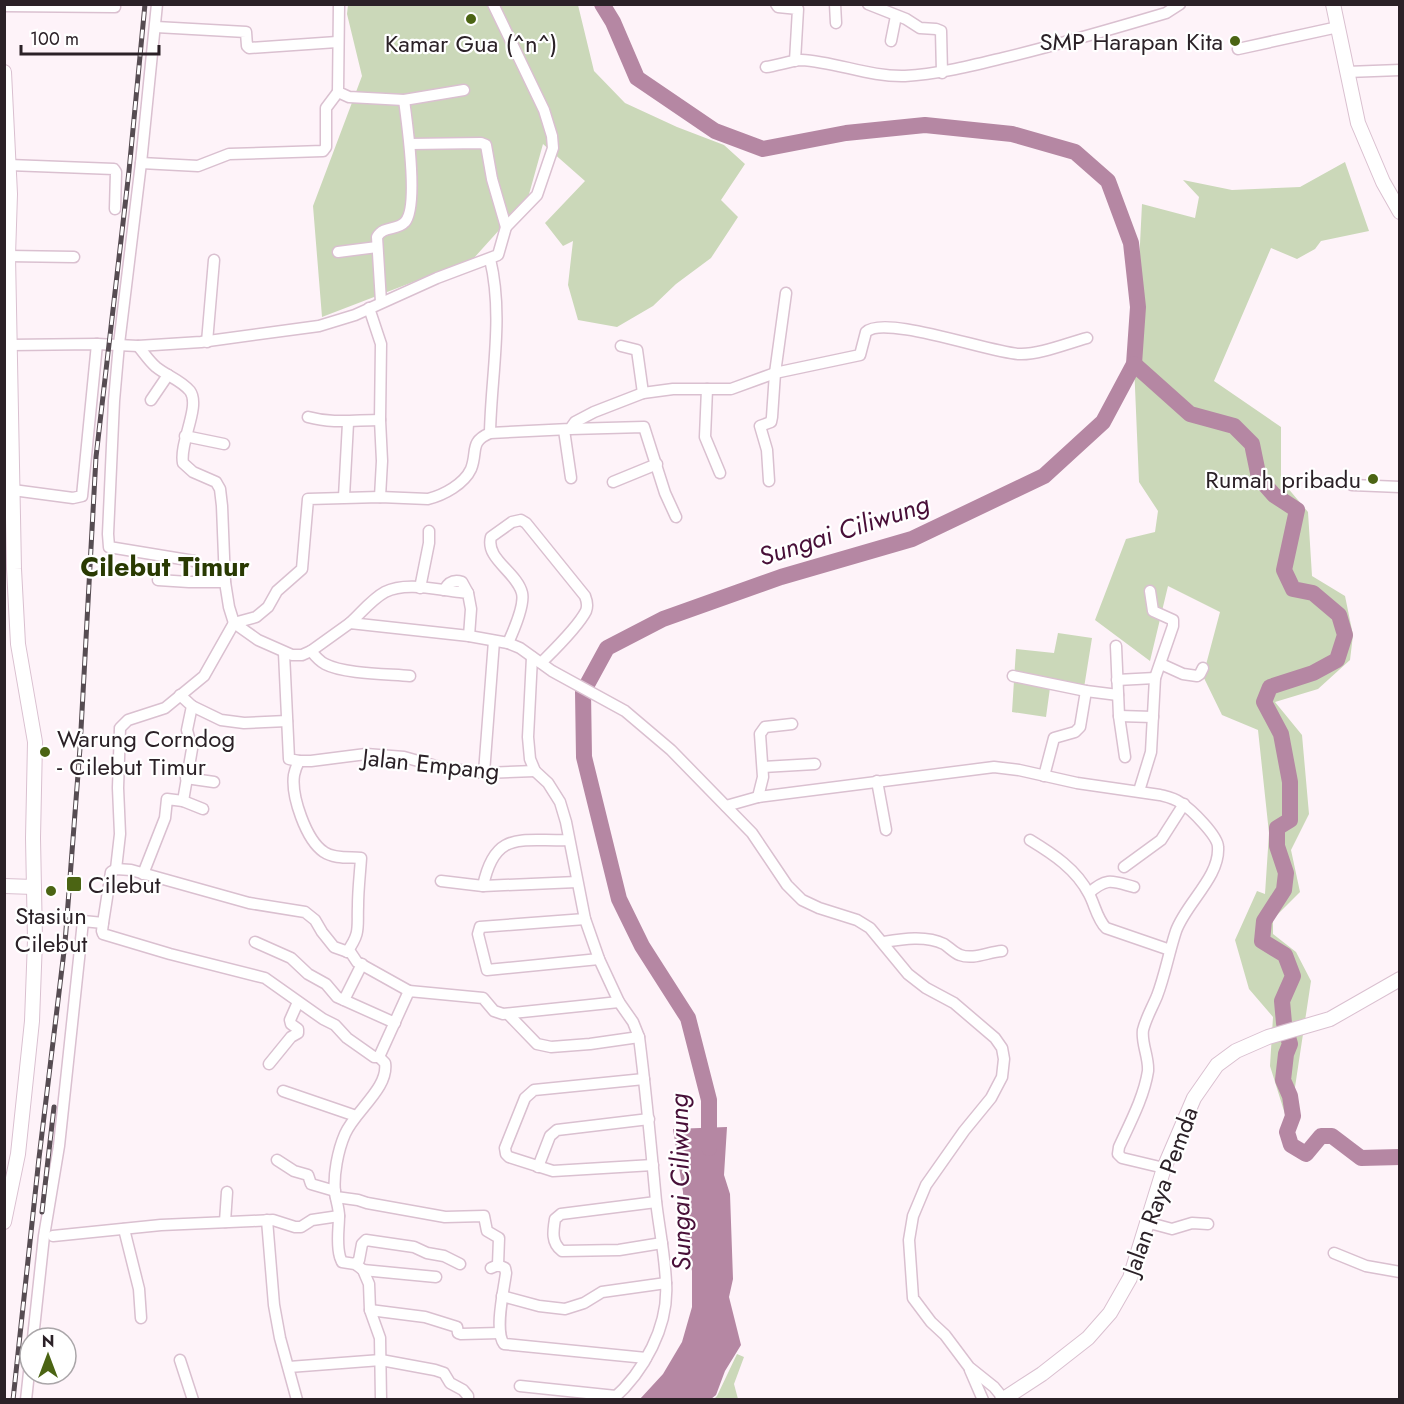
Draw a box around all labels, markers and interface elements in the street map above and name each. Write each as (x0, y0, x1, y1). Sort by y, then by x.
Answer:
marker: Kamar Gua (^n^) (464, 12, 478, 26)
scale bar (21, 18, 159, 56)
place label: SMP Harapan Kita (1039, 24, 1223, 59)
text: 100 m (30, 26, 79, 52)
place label: Kamar Gua (^n^) (385, 26, 557, 61)
marker: SMP Harapan Kita (1228, 34, 1242, 48)
place label: Rumah pribadu (1205, 462, 1361, 497)
marker: Rumah pribadu (1366, 472, 1380, 486)
water label: Sungai Ciliwung (754, 484, 934, 576)
district label: Cilebut Timur (80, 547, 250, 586)
place label: Warung Corndog - Cilebut Timur (57, 721, 235, 784)
street label: Jalan Empang (358, 739, 501, 789)
marker: Warung Corndog - Cilebut Timur (38, 745, 52, 759)
place label: Cilebut (88, 867, 161, 902)
marker: Cilebut (65, 875, 83, 893)
marker: Stasiun Cilebut (44, 884, 58, 898)
place label: Stasiun Cilebut (15, 898, 88, 961)
water label: Sungai Ciliwung (659, 1093, 701, 1271)
street label: Jalan Raya Pemda (1112, 1102, 1207, 1283)
north arrow (18, 1326, 78, 1386)
text: N (42, 1330, 54, 1353)

